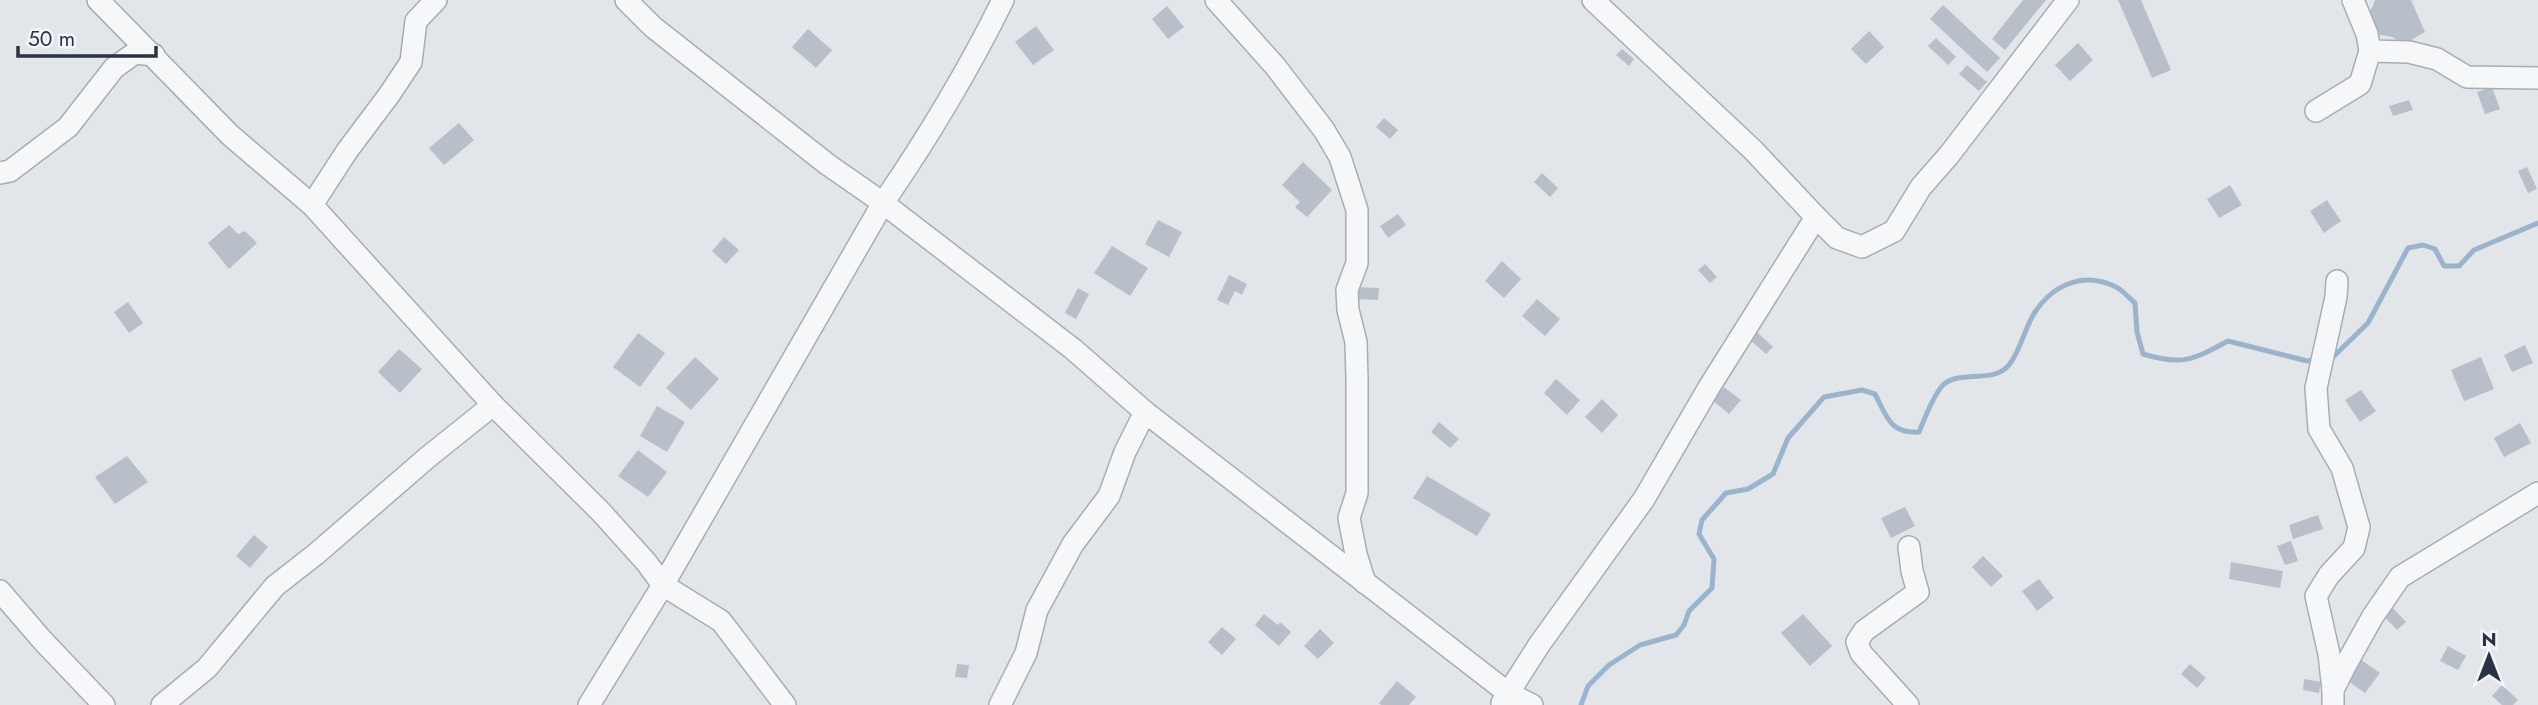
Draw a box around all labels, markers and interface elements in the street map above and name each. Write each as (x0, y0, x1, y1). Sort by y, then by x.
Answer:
scale bar (18, 14, 156, 58)
text: 50 m (28, 24, 75, 54)
north arrow (2454, 621, 2524, 691)
text: N (2481, 626, 2497, 653)

